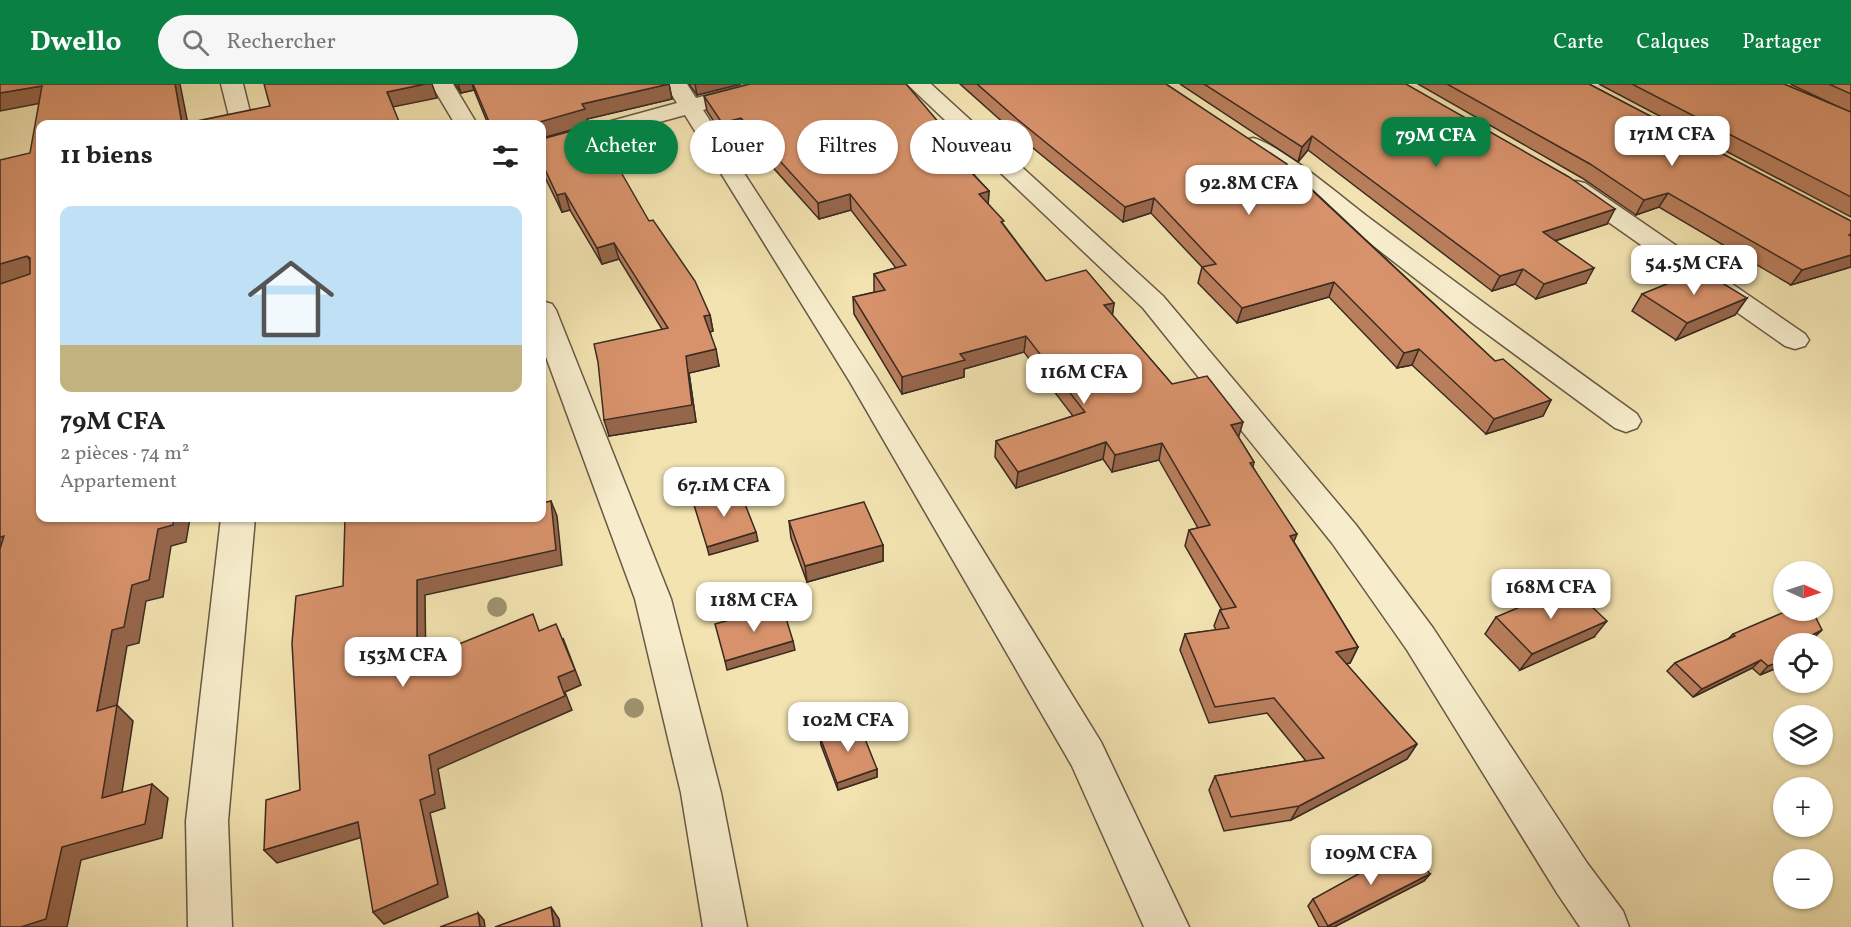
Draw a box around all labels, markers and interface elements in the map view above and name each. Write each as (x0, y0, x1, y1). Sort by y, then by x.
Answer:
search box (158, 15, 578, 69)
text: Dwello (30, 23, 122, 62)
icon: search (179, 26, 212, 59)
text: Rechercher (227, 27, 336, 58)
text: Carte (1553, 28, 1604, 57)
text: Calques (1637, 28, 1709, 57)
text: Partager (1742, 28, 1821, 57)
pin: 171M CFA (1610, 116, 1734, 167)
pin: 79M CFA (1381, 117, 1491, 168)
chip: Acheter (564, 120, 678, 174)
chip: Louer (690, 120, 785, 174)
chip: Filtres (797, 120, 898, 174)
chip: Nouveau (910, 120, 1033, 174)
text: 171M CFA (1629, 121, 1715, 149)
text: 79M CFA (1395, 122, 1477, 150)
text: 11 biens (60, 138, 153, 174)
icon: filters (489, 140, 522, 173)
pin: 92.8M CFA (1180, 165, 1318, 216)
text: 92.8M CFA (1199, 170, 1299, 198)
icon: home (237, 245, 345, 353)
pin: 54.5M CFA (1625, 245, 1763, 296)
text: 54.5M CFA (1645, 250, 1743, 278)
pin: 116M CFA (1022, 354, 1146, 405)
text: 116M CFA (1040, 359, 1128, 387)
text: 79M CFA (60, 404, 166, 440)
text: 2 pièces · 74 m² (60, 440, 189, 468)
pin: 67.1M CFA (655, 467, 793, 518)
text: Appartement (60, 468, 177, 496)
text: 67.1M CFA (677, 472, 771, 500)
north arrow (1773, 561, 1833, 621)
map controls (1773, 561, 1833, 909)
pin: 168M CFA (1489, 569, 1613, 620)
text: 168M CFA (1506, 574, 1596, 602)
pin: 118M CFA (692, 582, 816, 633)
text: 118M CFA (710, 587, 798, 615)
button: locate (1773, 633, 1833, 693)
pin: 153M CFA (341, 637, 465, 688)
text: 153M CFA (359, 642, 447, 670)
pin: 102M CFA (786, 702, 910, 753)
button: layers (1773, 705, 1833, 765)
text: 102M CFA (802, 707, 894, 735)
button: + (1773, 777, 1833, 837)
pin: 109M CFA (1309, 835, 1433, 886)
text: 109M CFA (1325, 840, 1417, 868)
button: − (1773, 849, 1833, 909)

